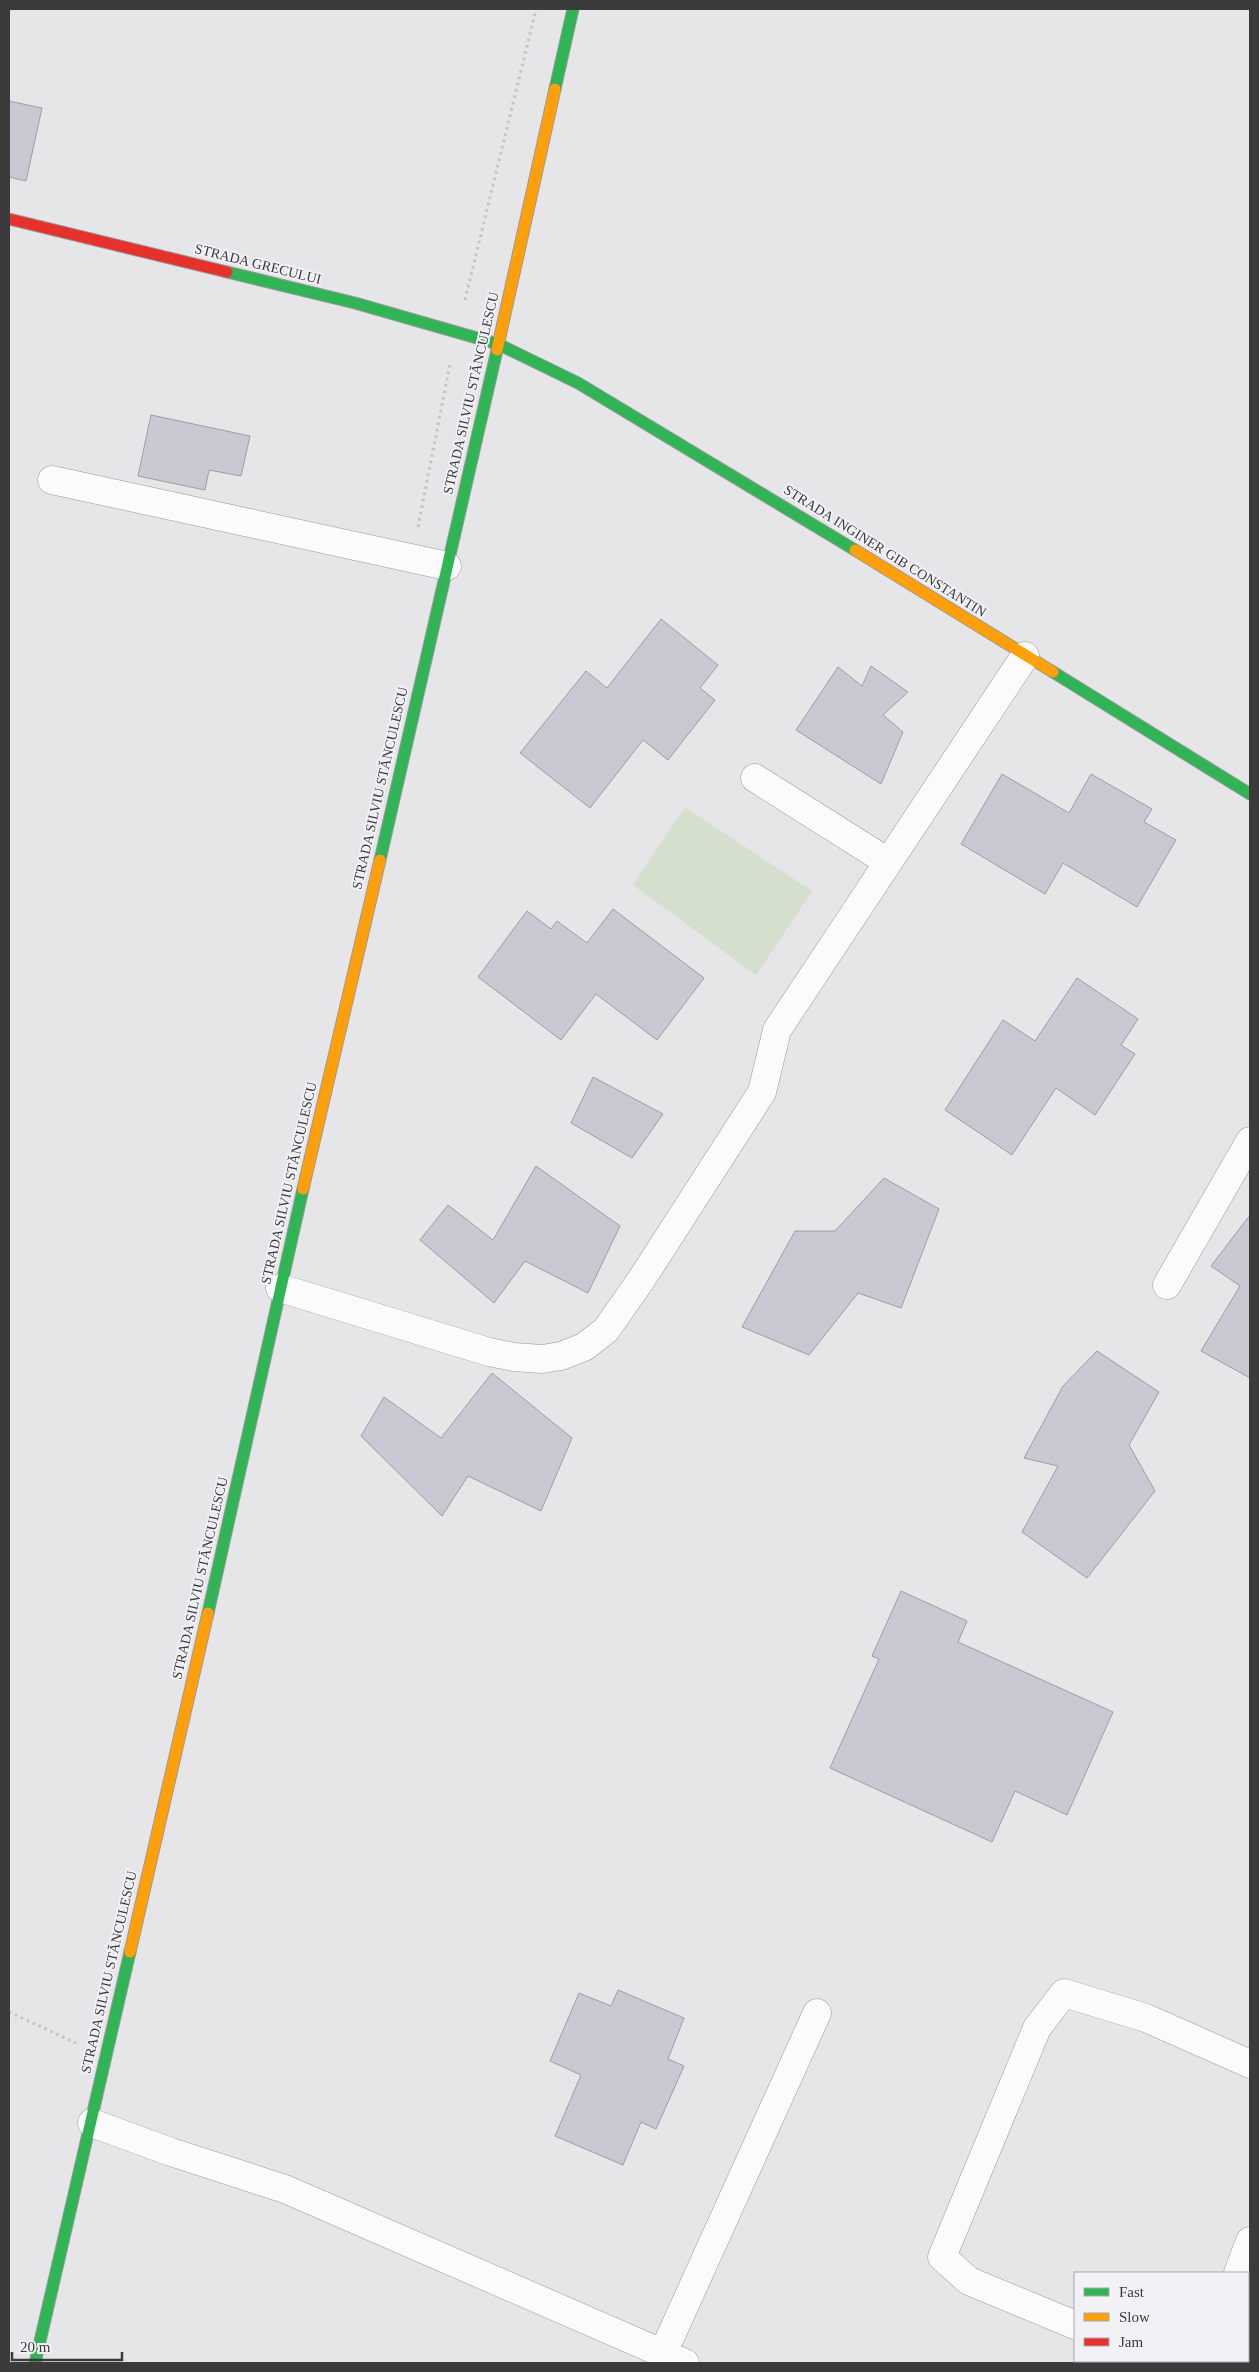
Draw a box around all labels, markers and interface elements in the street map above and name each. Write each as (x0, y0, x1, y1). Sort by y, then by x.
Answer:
street label: STRADA GRECULUI (193, 241, 323, 287)
street label: STRADA SILVIU STĂNCULESCU (439, 290, 502, 496)
street label: STRADA INGINER GIB CONSTANTIN (781, 482, 989, 620)
street label: STRADA SILVIU STĂNCULESCU (348, 685, 411, 891)
street label: STRADA SILVIU STĂNCULESCU (257, 1080, 320, 1286)
street label: STRADA SILVIU STĂNCULESCU (168, 1475, 231, 1681)
street label: STRADA SILVIU STĂNCULESCU (77, 1869, 140, 2075)
legend (1074, 2272, 1249, 2362)
text: Fast (1119, 2284, 1145, 2300)
text: Slow (1119, 2309, 1150, 2325)
scale bar (12, 2330, 122, 2362)
text: Jam (1119, 2334, 1143, 2350)
text: 20 m (20, 2339, 51, 2355)

